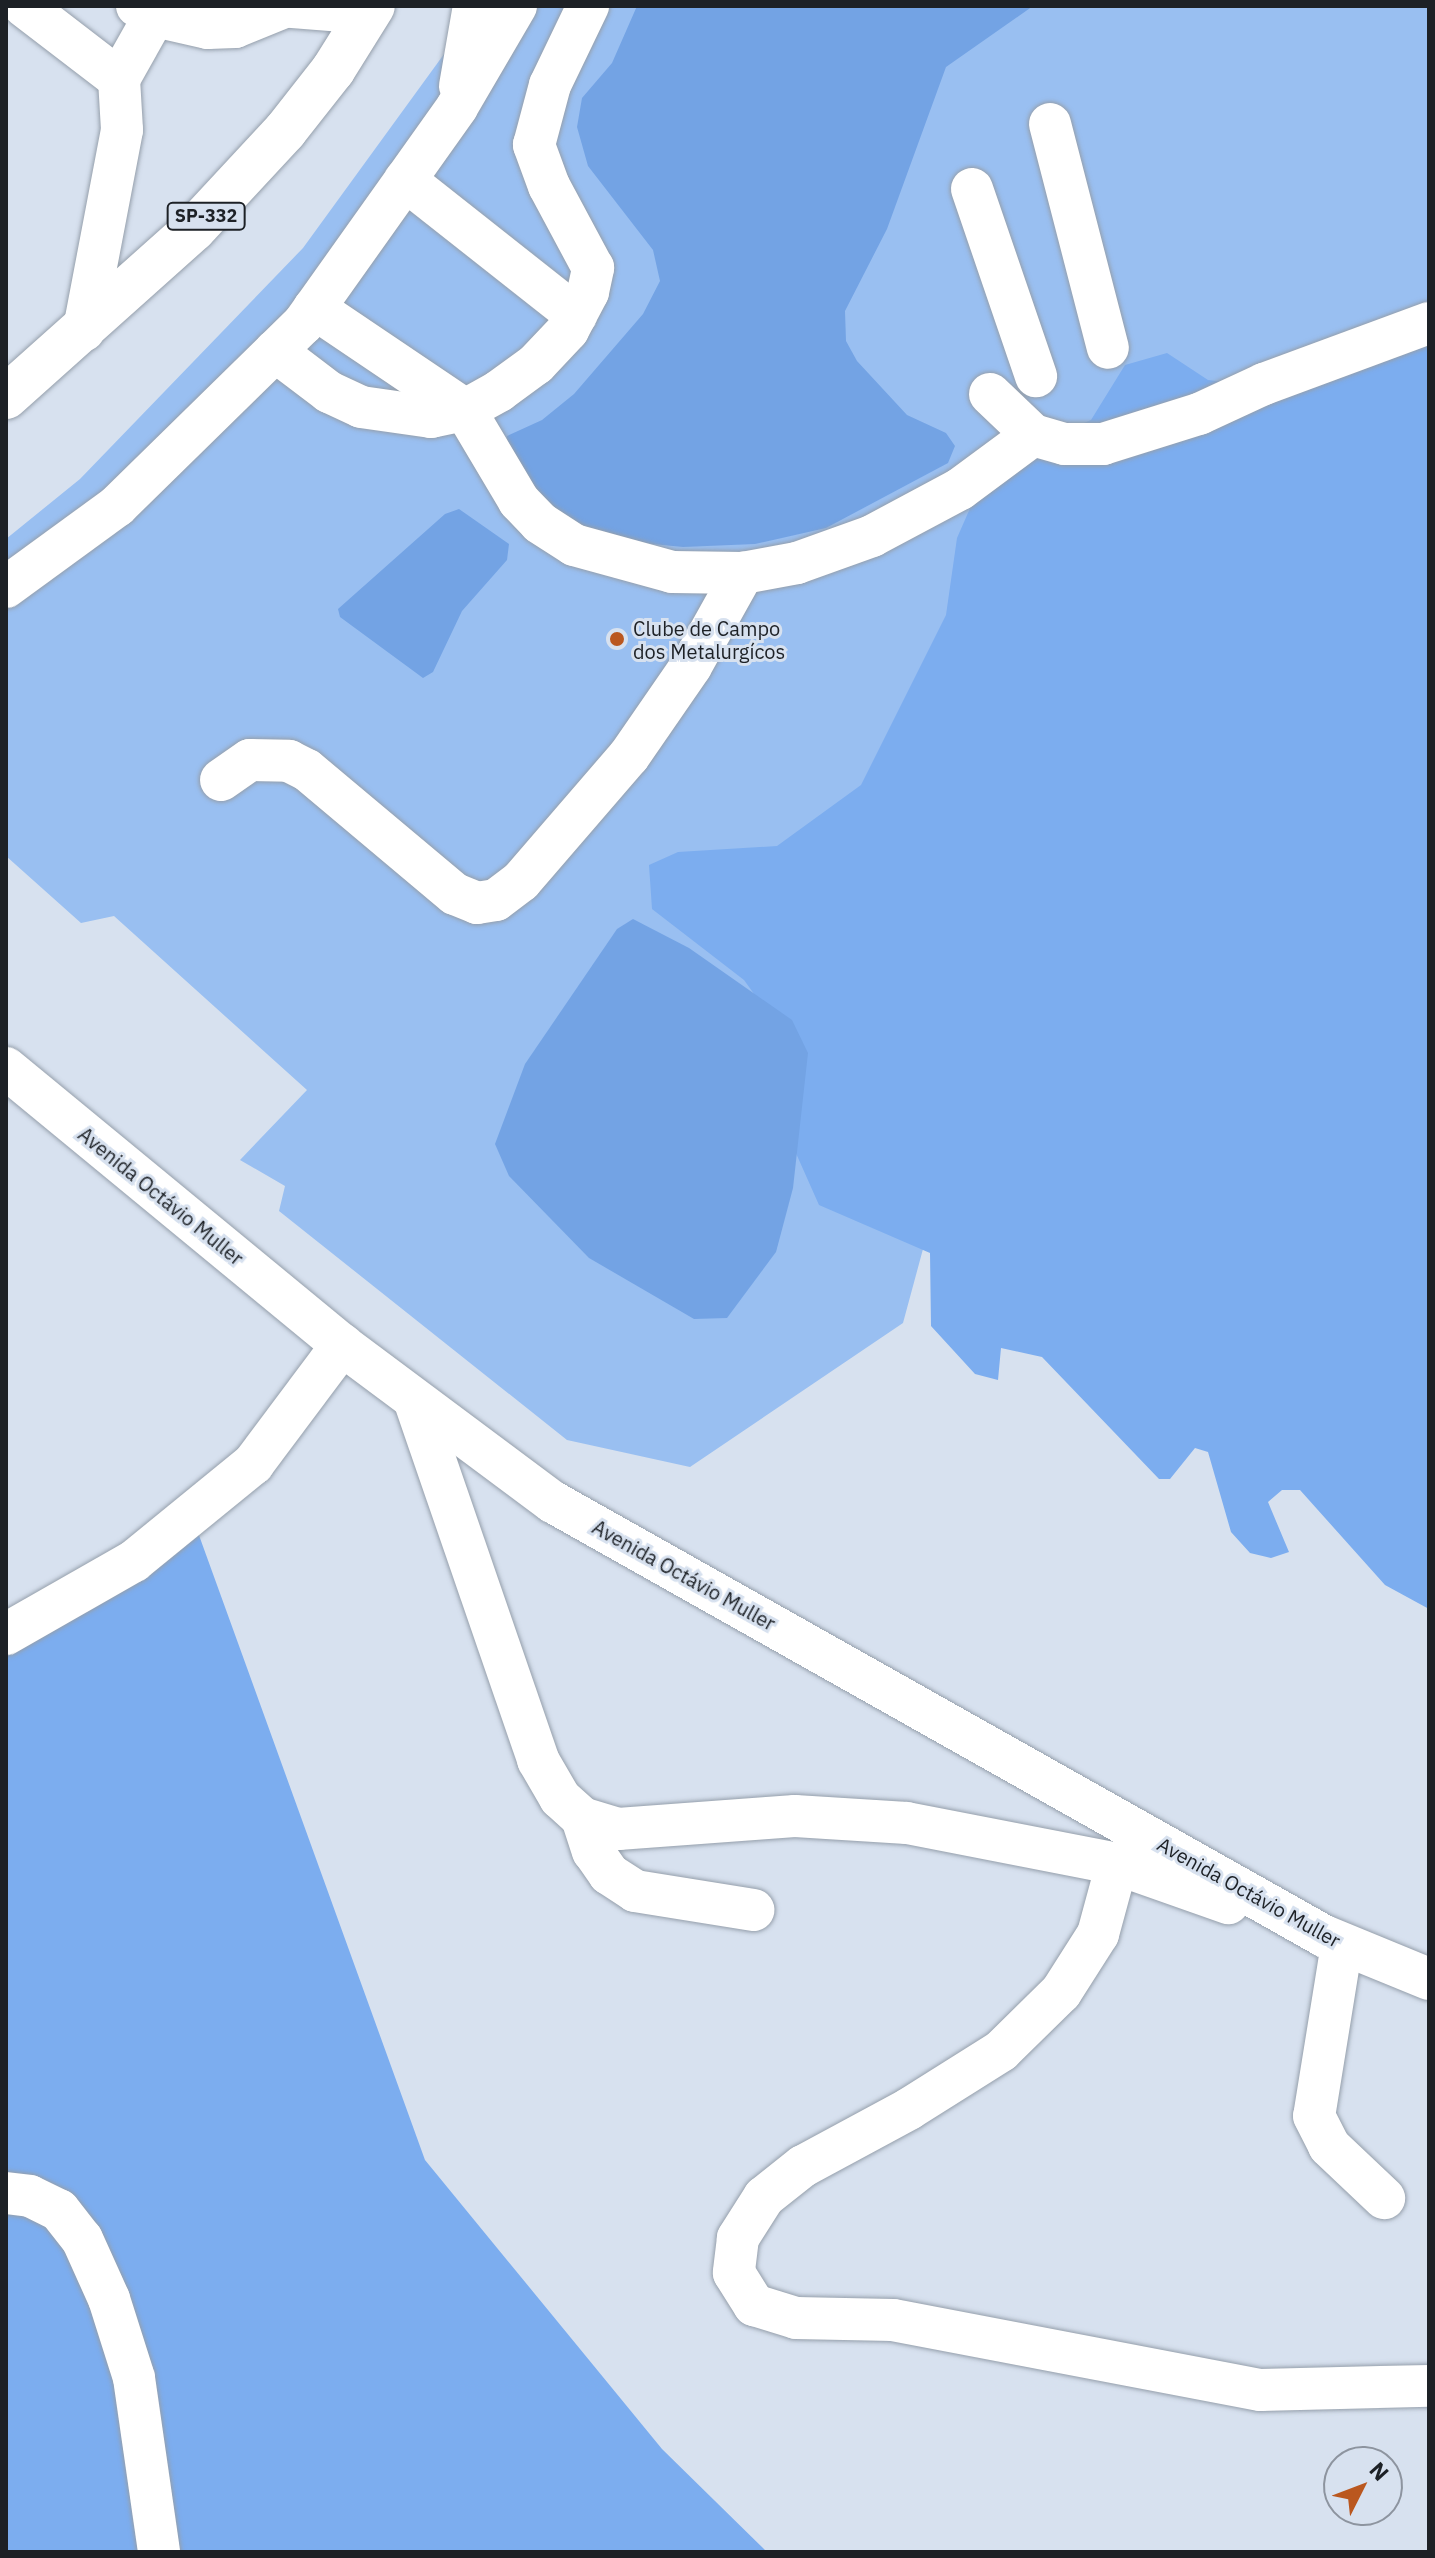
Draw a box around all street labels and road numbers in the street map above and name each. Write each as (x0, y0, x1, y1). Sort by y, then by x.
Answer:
road number: SP-332 (166, 202, 246, 230)
street label: Avenida Octávio Muller (74, 1122, 248, 1270)
street label: Avenida Octávio Muller (588, 1515, 780, 1635)
street label: Avenida Octávio Muller (1153, 1832, 1345, 1952)

